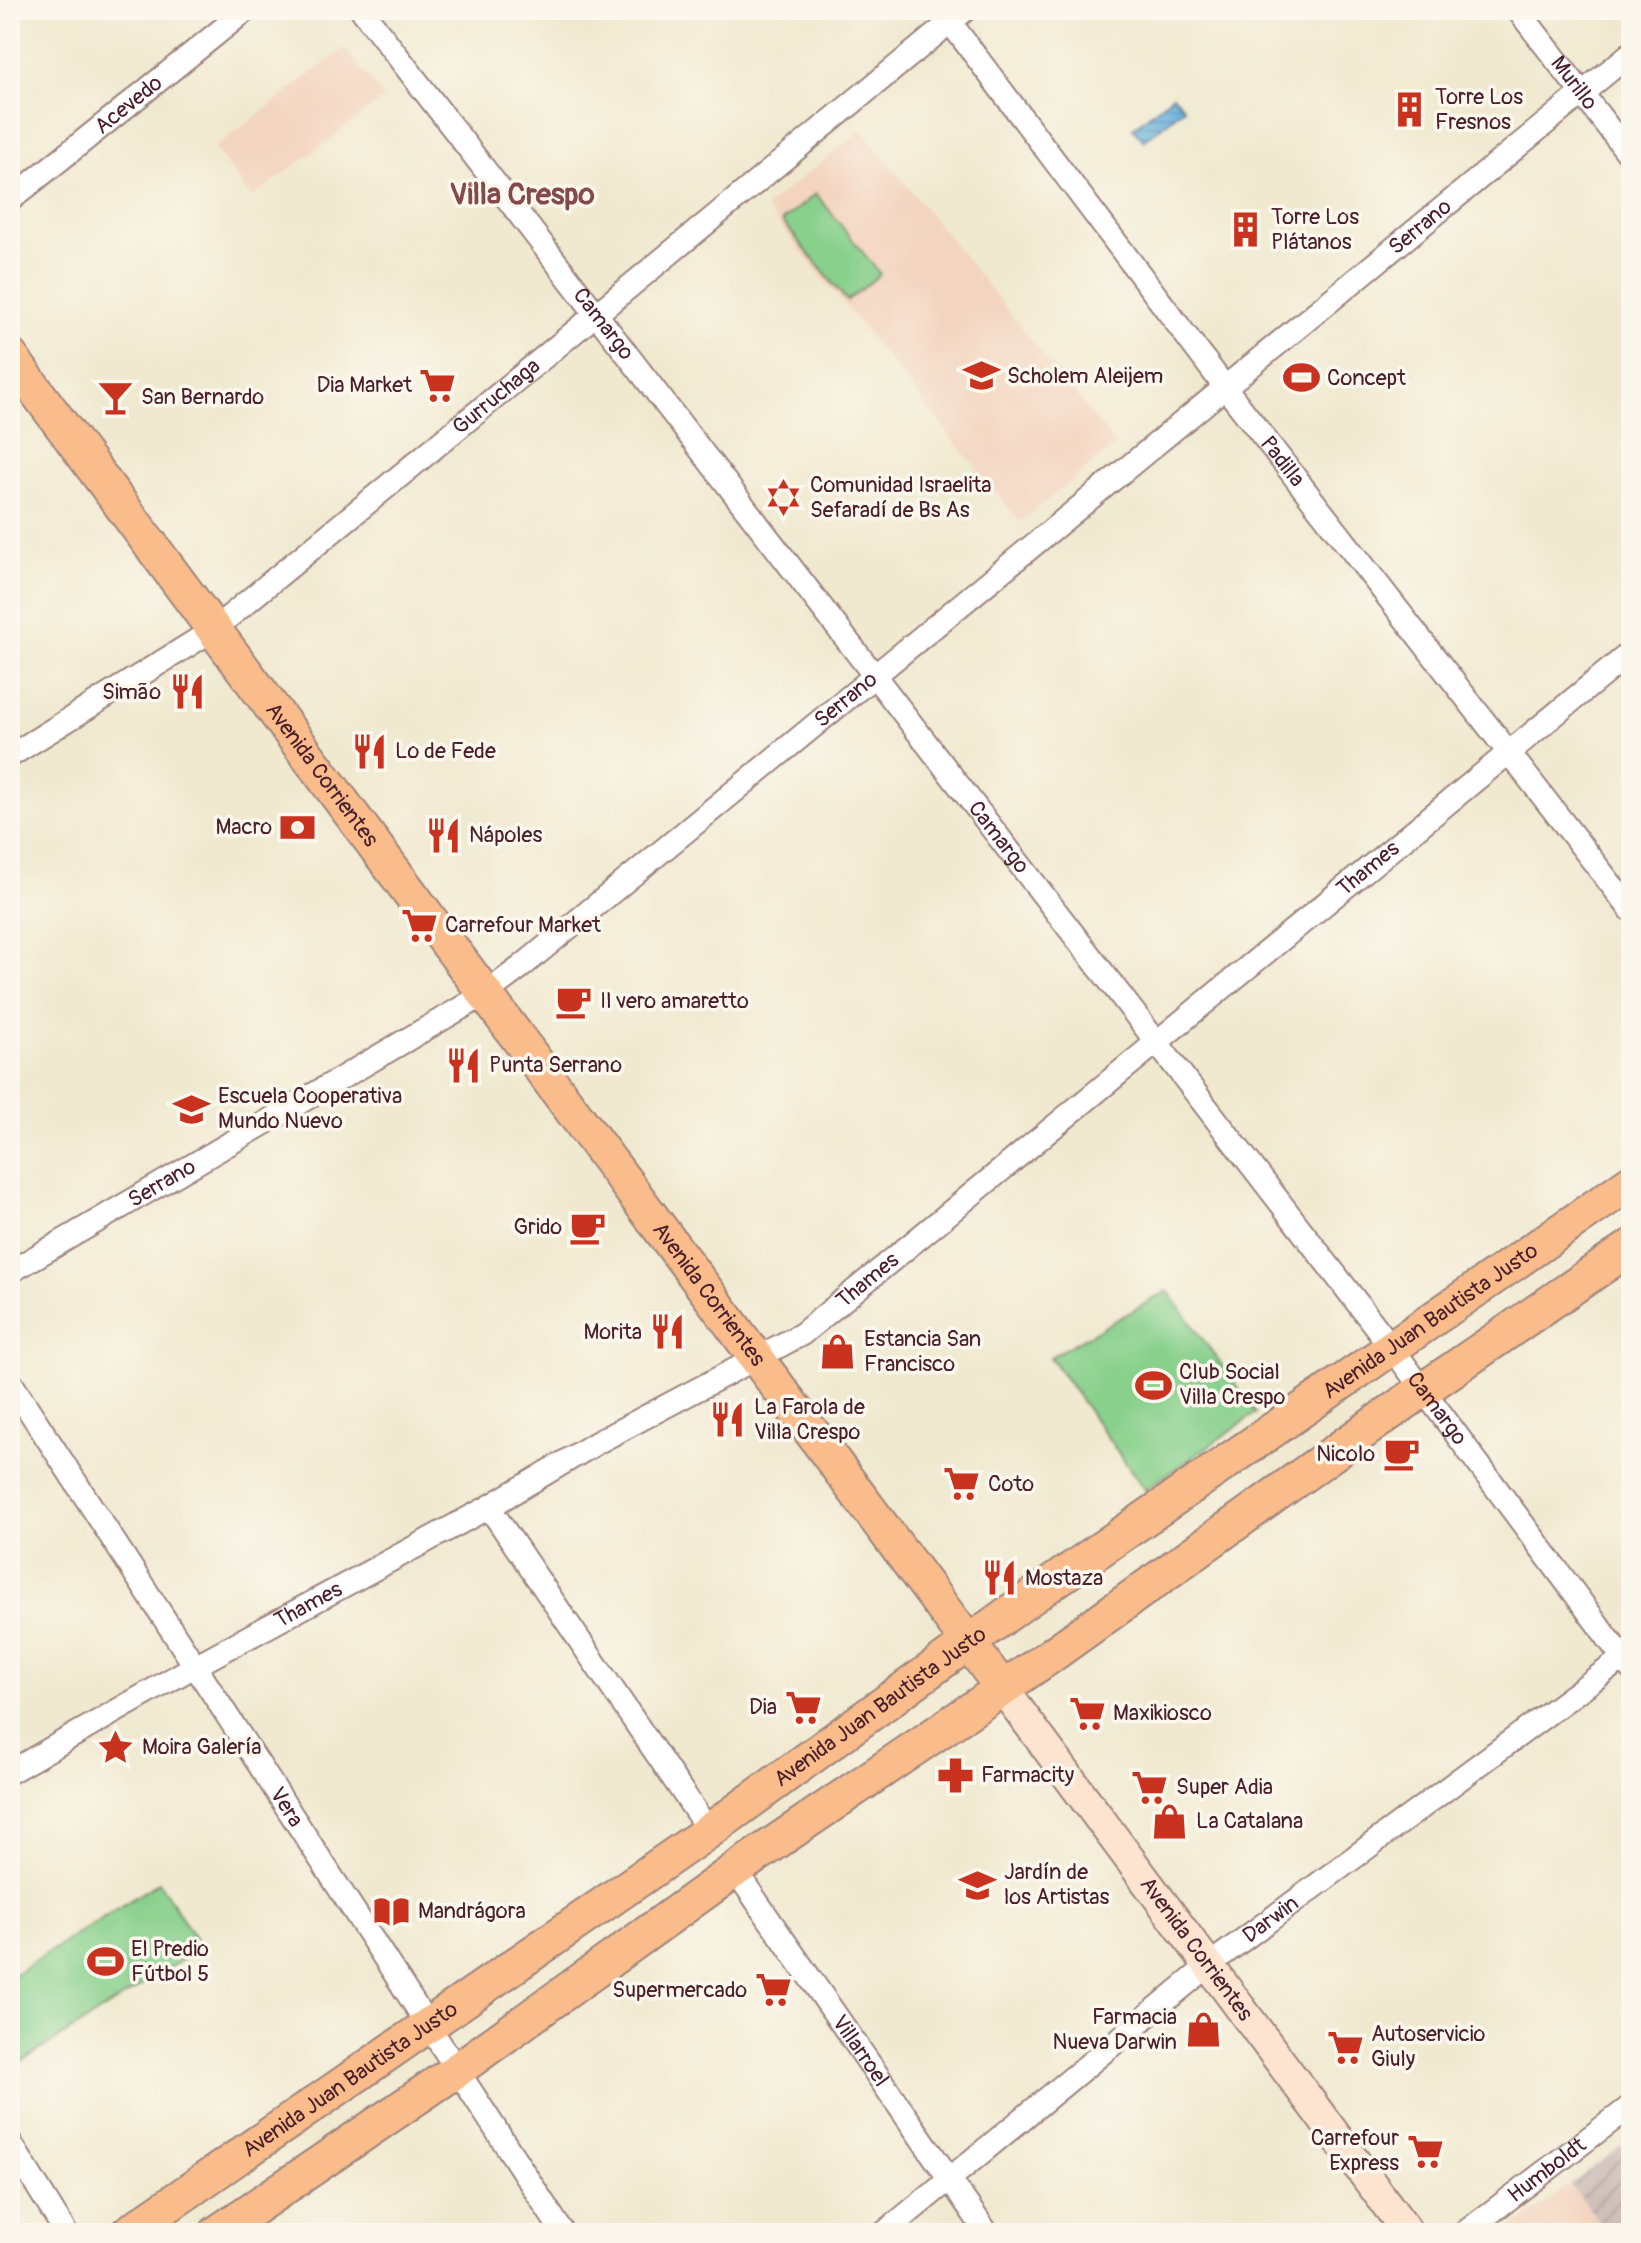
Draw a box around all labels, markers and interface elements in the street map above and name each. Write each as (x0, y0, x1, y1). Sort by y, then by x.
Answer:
street label: Murillo (1544, 50, 1604, 116)
street label: Acevedo (89, 69, 168, 140)
place label: Torre Los Fresnos (1435, 83, 1523, 136)
building icon: Torre Los Fresnos (1390, 91, 1428, 129)
district label: Villa Crespo (449, 176, 595, 213)
street label: Serrano (1383, 192, 1458, 261)
place label: Torre Los Plátanos (1271, 203, 1359, 256)
building icon: Torre Los Plátanos (1226, 211, 1264, 249)
street label: Camargo (567, 282, 640, 366)
street label: Gurruchaga (447, 352, 546, 441)
school or university icon: Scholem Aleijem (962, 357, 1000, 395)
sports icon: Concept (1282, 359, 1320, 397)
place label: Scholem Aleijem (1007, 362, 1163, 390)
place label: Concept (1327, 364, 1406, 392)
supermarket icon: Dia Market (419, 366, 457, 404)
place label: Dia Market (316, 371, 412, 399)
bar icon: San Bernardo (96, 378, 134, 416)
place label: San Bernardo (141, 383, 264, 411)
street label: Padilla (1254, 430, 1311, 492)
place label: Comunidad Israelita Sefaradí de Bs As (810, 471, 991, 524)
synagogue icon: Comunidad Israelita Sefaradí de Bs As (765, 479, 803, 517)
street label: Serrano (808, 665, 883, 734)
restaurant icon: Simão (168, 673, 206, 711)
place label: Simão (102, 678, 161, 706)
street label: Avenida Corrientes (259, 697, 385, 852)
restaurant icon: Lo de Fede (350, 732, 388, 770)
place label: Lo de Fede (395, 737, 496, 765)
street label: Camargo (962, 795, 1036, 879)
bank icon: Macro (279, 808, 317, 846)
place label: Macro (216, 813, 272, 841)
restaurant icon: Nápoles (424, 816, 462, 854)
place label: Nápoles (469, 821, 542, 849)
street label: Thames (1331, 834, 1405, 902)
supermarket icon: Carrefour Market (400, 906, 438, 944)
place label: Carrefour Market (445, 911, 601, 939)
cafe icon: Il vero amaretto (555, 982, 593, 1020)
place label: Il vero amaretto (600, 987, 749, 1015)
restaurant icon: Punta Serrano (444, 1046, 482, 1084)
place label: Punta Serrano (489, 1051, 622, 1079)
place label: Escuela Cooperativa Mundo Nuevo (218, 1082, 402, 1135)
school or university icon: Escuela Cooperativa Mundo Nuevo (173, 1090, 211, 1128)
street label: Serrano (123, 1152, 201, 1214)
cafe icon: Grido (569, 1208, 607, 1246)
place label: Grido (513, 1213, 562, 1241)
street label: Avenida Corrientes (646, 1217, 772, 1372)
street label: Avenida Juan Bautista Justo (1317, 1236, 1544, 1405)
street label: Thames (830, 1246, 905, 1314)
restaurant icon: Morita (649, 1313, 687, 1351)
place label: Morita (583, 1318, 642, 1346)
place label: Estancia San Francisco (864, 1325, 981, 1378)
shop icon: Estancia San Francisco (819, 1333, 857, 1371)
place label: Club Social Villa Crespo (1179, 1358, 1286, 1411)
sports icon: Club Social Villa Crespo (1134, 1366, 1172, 1404)
street label: Camargo (1401, 1366, 1474, 1451)
place label: La Farola de Villa Crespo (754, 1393, 865, 1446)
restaurant icon: La Farola de Villa Crespo (709, 1401, 747, 1439)
cafe icon: Nicolo (1382, 1435, 1420, 1473)
place label: Nicolo (1316, 1440, 1375, 1468)
supermarket icon: Coto (943, 1465, 981, 1503)
place label: Coto (988, 1470, 1034, 1498)
restaurant icon: Mostaza (980, 1559, 1018, 1597)
place label: Mostaza (1025, 1564, 1103, 1592)
street label: Thames (269, 1575, 347, 1634)
street label: Avenida Juan Bautista Justo (768, 1620, 992, 1793)
supermarket icon: Dia (784, 1688, 822, 1726)
place label: Dia (749, 1693, 777, 1721)
supermarket icon: Maxikiosco (1068, 1694, 1106, 1732)
place label: Maxikiosco (1113, 1699, 1212, 1727)
place icon: Moira Galería (97, 1728, 135, 1766)
place label: Moira Galería (142, 1733, 262, 1761)
pharmacy icon: Farmacity (936, 1756, 974, 1794)
place label: Farmacity (981, 1761, 1074, 1789)
supermarket icon: Super Adia (1131, 1768, 1169, 1806)
place label: Super Adia (1176, 1773, 1273, 1801)
street label: Vera (263, 1782, 310, 1832)
shop icon: La Catalana (1151, 1802, 1189, 1840)
place label: La Catalana (1196, 1807, 1303, 1835)
place label: Jardín de los Artistas (1004, 1858, 1110, 1911)
school or university icon: Jardín de los Artistas (959, 1866, 997, 1904)
street label: Avenida Corrientes (1134, 1871, 1259, 2027)
street label: Darwin (1237, 1889, 1304, 1949)
library icon: Mandrágora (373, 1892, 411, 1930)
place label: Mandrágora (418, 1897, 526, 1925)
place label: El Predio Fútbol 5 (131, 1935, 209, 1988)
sports icon: El Predio Fútbol 5 (86, 1943, 124, 1981)
supermarket icon: Supermercado (754, 1971, 792, 2009)
place label: Supermercado (612, 1976, 747, 2004)
street label: Avenida Juan Bautista Justo (237, 1995, 463, 2164)
place label: Farmacia Nueva Darwin (1052, 2003, 1177, 2056)
street label: Villarroel (826, 2009, 895, 2092)
shop icon: Farmacia Nueva Darwin (1184, 2011, 1222, 2049)
place label: Autoservicio Giuly (1371, 2020, 1486, 2073)
supermarket icon: Autoservicio Giuly (1326, 2028, 1364, 2066)
place label: Carrefour Express (1311, 2124, 1399, 2177)
street label: Humboldt (1502, 2131, 1592, 2209)
supermarket icon: Carrefour Express (1406, 2132, 1444, 2170)

